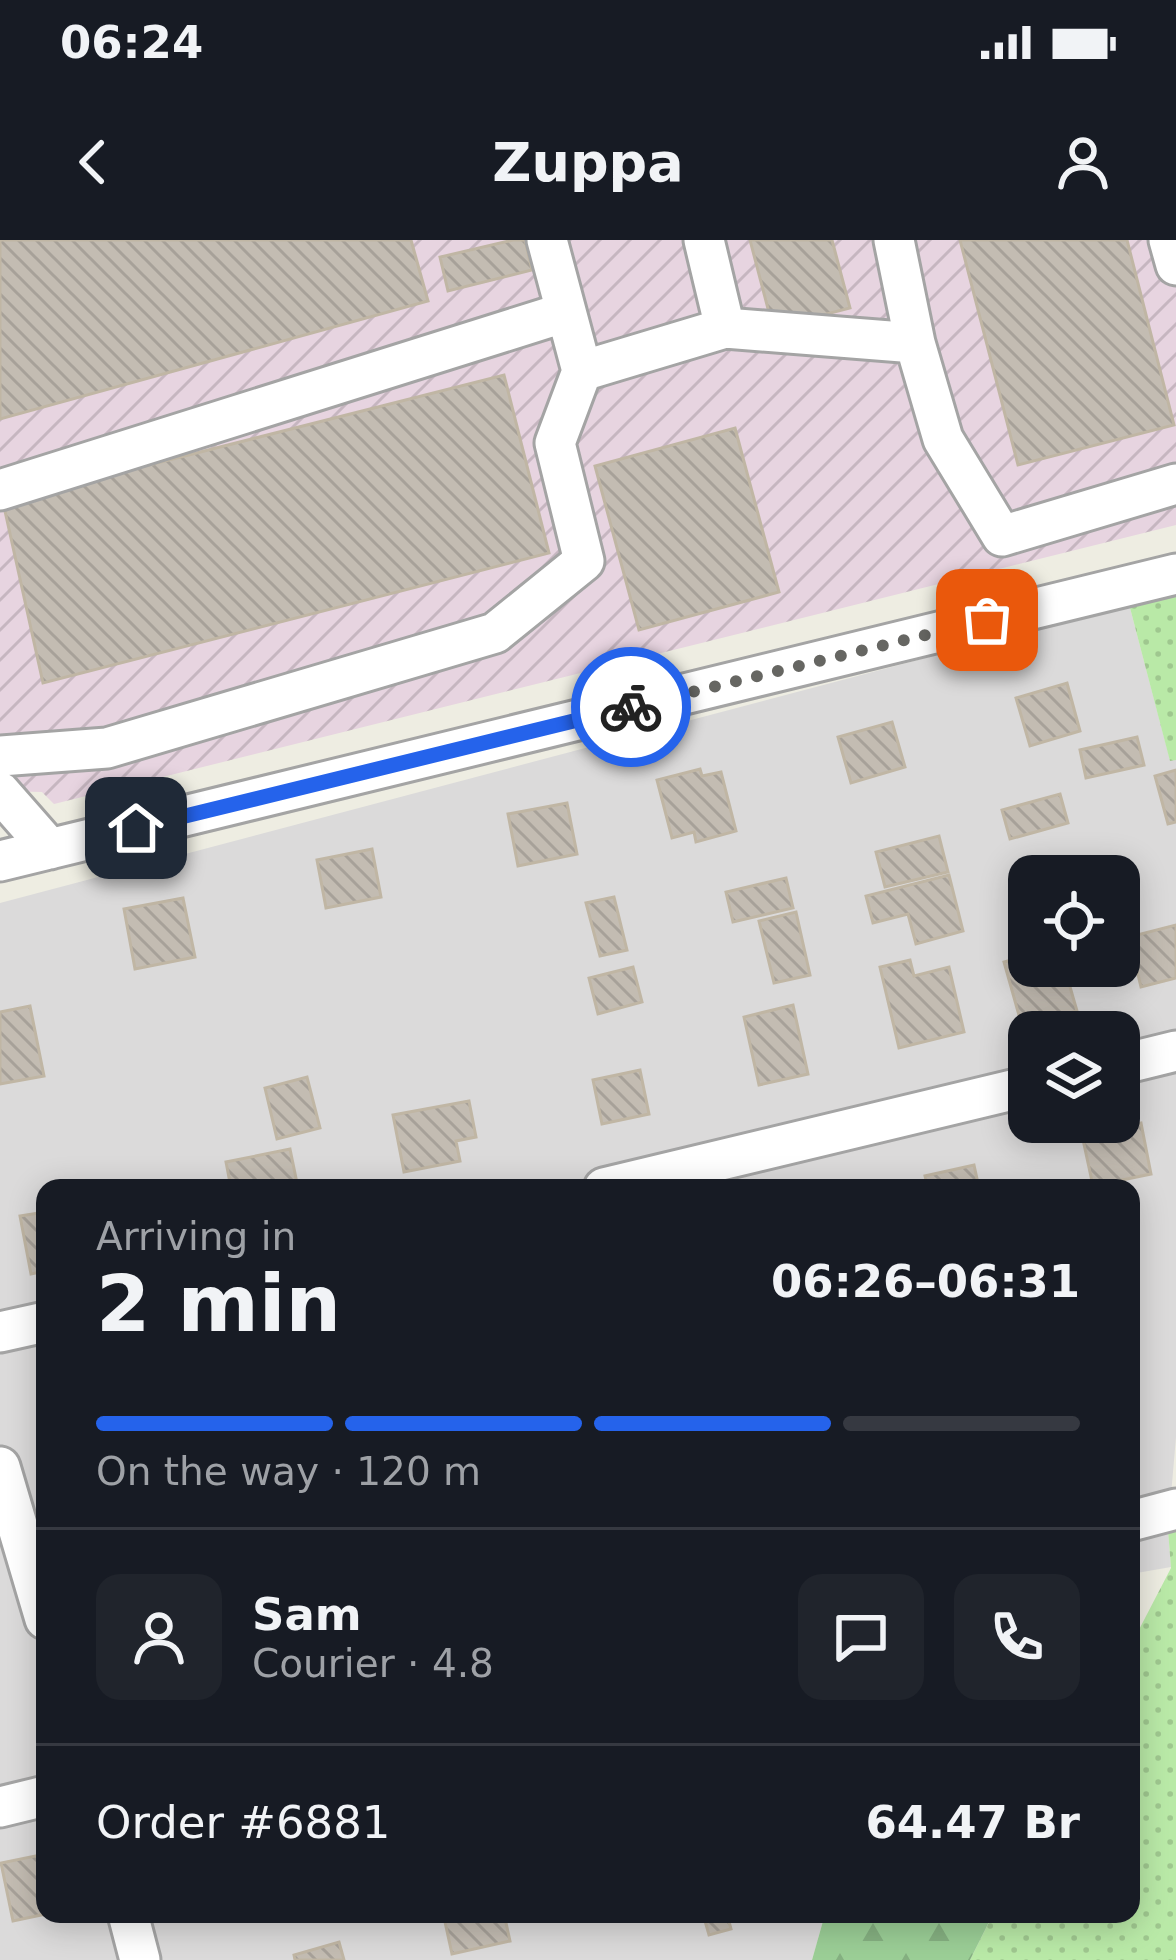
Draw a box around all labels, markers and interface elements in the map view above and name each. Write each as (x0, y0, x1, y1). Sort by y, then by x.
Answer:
text: 06:24 (60, 16, 203, 69)
icon: back (60, 129, 126, 195)
icon: person (1050, 129, 1116, 195)
text: Zuppa (492, 131, 684, 194)
pin (936, 569, 1038, 671)
icon: bag (954, 587, 1020, 653)
courier (571, 647, 691, 767)
icon: bike (598, 674, 664, 740)
pin (85, 777, 187, 879)
icon: home (103, 795, 169, 861)
map controls (1008, 855, 1140, 1143)
button: locate (1008, 855, 1140, 987)
button: layers (1008, 1011, 1140, 1143)
text: Arriving in (96, 1214, 296, 1259)
text: 06:26–06:31 (771, 1255, 1080, 1308)
text: 2 min (96, 1259, 341, 1349)
text: On the way · 120 m (96, 1449, 481, 1494)
button: person (96, 1574, 222, 1700)
button: chat (798, 1574, 924, 1700)
button: phone (954, 1574, 1080, 1700)
text: Sam (252, 1588, 362, 1641)
text: Courier · 4.8 (252, 1641, 494, 1686)
text: Order #6881 (96, 1796, 390, 1849)
text: 64.47 Br (866, 1796, 1080, 1849)

